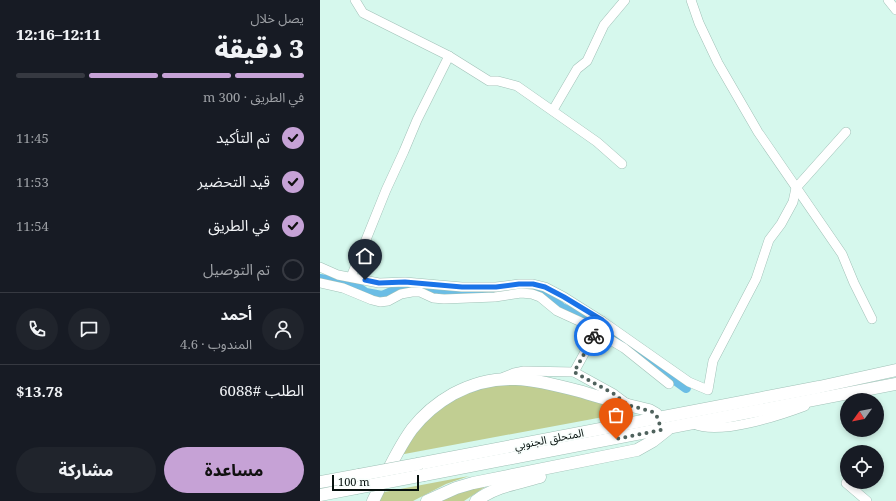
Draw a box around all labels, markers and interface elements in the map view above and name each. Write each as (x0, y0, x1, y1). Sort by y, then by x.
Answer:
text: يصل خلال (250, 9, 304, 27)
text: 12:11–12:16 (16, 24, 101, 44)
text: 3 دقيقة (215, 30, 304, 66)
text: في الطريق · 300 m (203, 88, 304, 106)
text: تم التأكيد (216, 127, 270, 147)
icon: check (282, 127, 304, 149)
text: 11:45 (16, 129, 49, 147)
text: قيد التحضير (197, 171, 270, 191)
icon: check (282, 171, 304, 193)
text: 11:53 (16, 173, 49, 191)
text: في الطريق (208, 215, 270, 235)
icon: check (282, 215, 304, 237)
text: 11:54 (16, 217, 49, 235)
pin (348, 239, 382, 280)
icon: home (354, 245, 376, 267)
text: تم التوصيل (203, 259, 270, 279)
text: أحمد (221, 304, 252, 324)
button: phone (16, 308, 58, 350)
button: chat (68, 308, 110, 350)
button: person (262, 308, 304, 350)
courier (574, 316, 614, 356)
icon: bike (583, 325, 605, 347)
text: المندوب · 4.6 (180, 335, 252, 353)
text: الطلب #6088 (219, 380, 304, 400)
text: $13.78 (16, 381, 63, 401)
north arrow (840, 393, 884, 437)
map controls (840, 393, 884, 489)
pin (599, 398, 633, 439)
icon: bag (605, 404, 627, 426)
street label: المتحلق الجنوبي (513, 424, 585, 455)
button: locate (840, 445, 884, 489)
button: مشاركة (16, 447, 156, 493)
button: مساعدة (164, 447, 304, 493)
scale bar (332, 473, 419, 492)
text: 100 m (338, 474, 370, 489)

